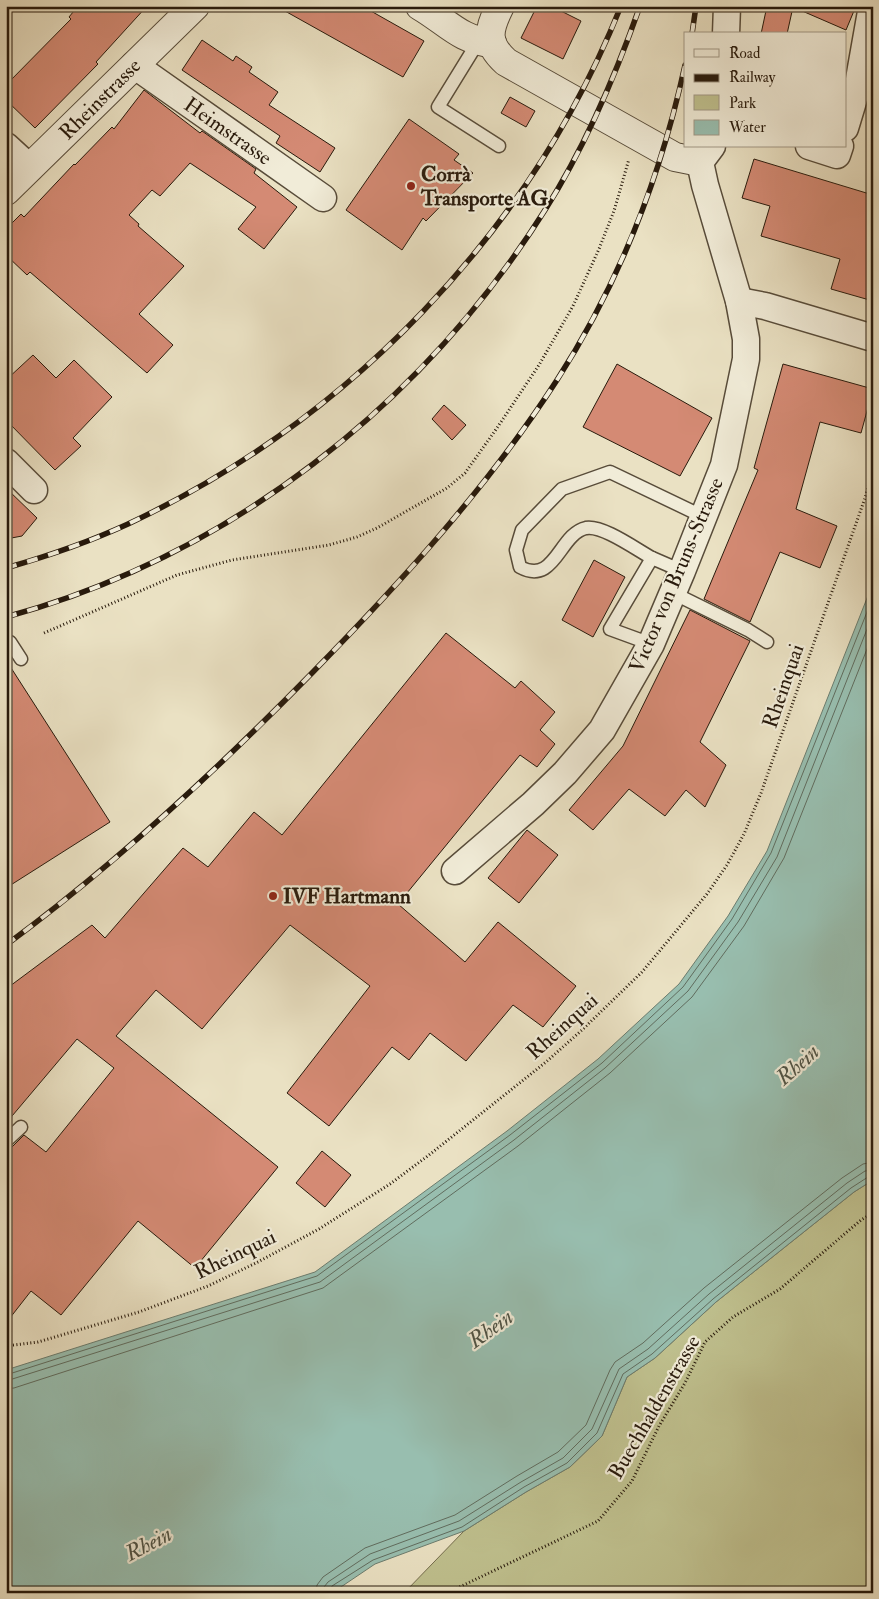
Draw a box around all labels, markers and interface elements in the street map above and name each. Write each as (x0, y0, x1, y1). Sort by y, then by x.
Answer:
legend (684, 32, 846, 148)
text: Road (729, 44, 761, 63)
street label: Rheinstrasse (54, 53, 147, 146)
text: Railway (729, 68, 776, 87)
street label: Heimstrasse (178, 91, 277, 172)
text: Park (729, 94, 756, 113)
text: Water (728, 118, 766, 137)
place label: Corrà Transporte AG (420, 161, 548, 212)
marker: Corrà Transporte AG (405, 180, 417, 192)
street label: Victor von Bruns-Strasse (623, 473, 730, 677)
street label: Rheinquai (757, 640, 811, 732)
place label: IVF Hartmann (283, 883, 411, 910)
marker: IVF Hartmann (267, 890, 279, 902)
street label: Rheinquai (521, 987, 604, 1066)
water label: Rhein (769, 1038, 825, 1092)
street label: Rheinquai (190, 1223, 281, 1286)
water label: Rhein (462, 1303, 519, 1355)
street label: Buechhaldenstrasse (602, 1330, 707, 1484)
water label: Rhein (119, 1520, 177, 1568)

